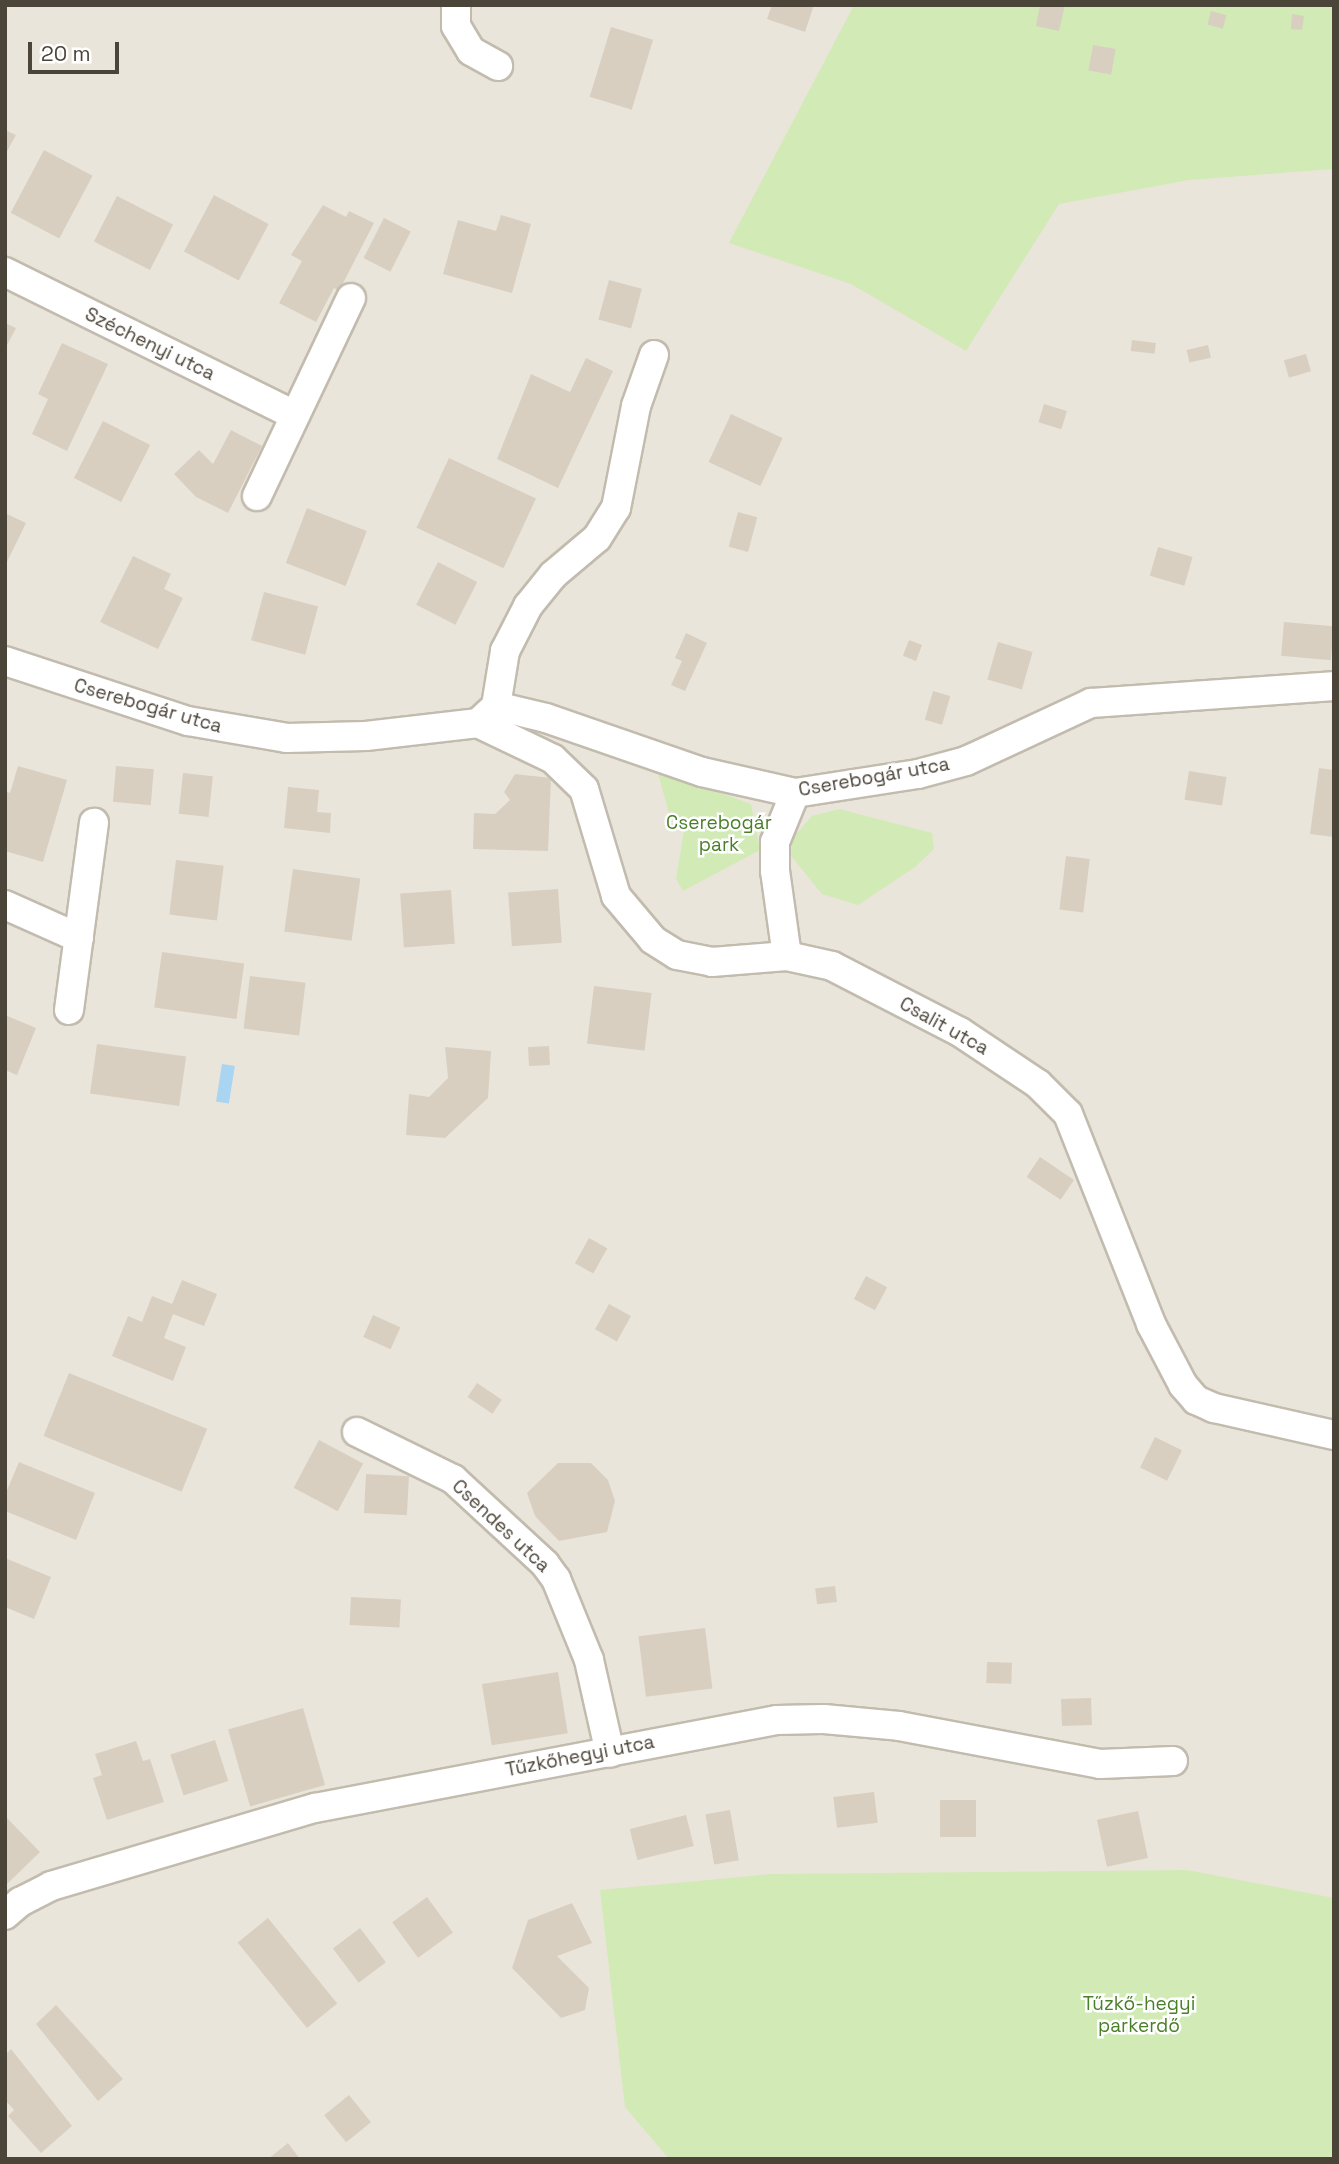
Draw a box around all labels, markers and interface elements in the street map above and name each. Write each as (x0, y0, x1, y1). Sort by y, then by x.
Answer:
scale bar (32, 28, 122, 72)
text: 20 m (41, 40, 91, 67)
street label: Széchenyi utca (81, 303, 219, 385)
street label: Cserebogár utca (71, 674, 225, 738)
street label: Cserebogár utca (797, 752, 951, 802)
park label: Cserebogár park (666, 812, 772, 856)
street label: Csalit utca (895, 992, 993, 1060)
street label: Csendes utca (447, 1475, 555, 1577)
street label: Tűzkőhegyi utca (504, 1730, 656, 1782)
park label: Tűzkő-hegyi parkerdő (1083, 1993, 1195, 2037)

